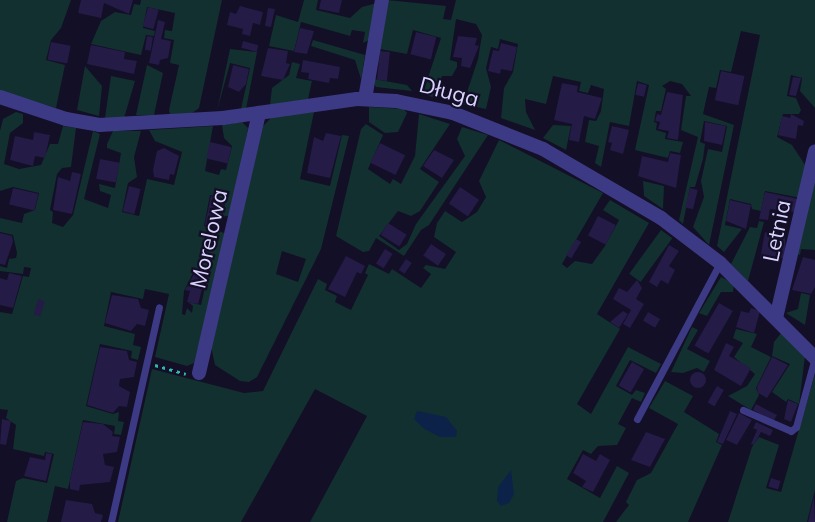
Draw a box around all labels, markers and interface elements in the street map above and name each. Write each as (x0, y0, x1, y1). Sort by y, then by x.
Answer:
street label: Długa (416, 71, 482, 113)
street label: Morelowa (185, 187, 233, 291)
street label: Letnia (758, 198, 796, 264)

